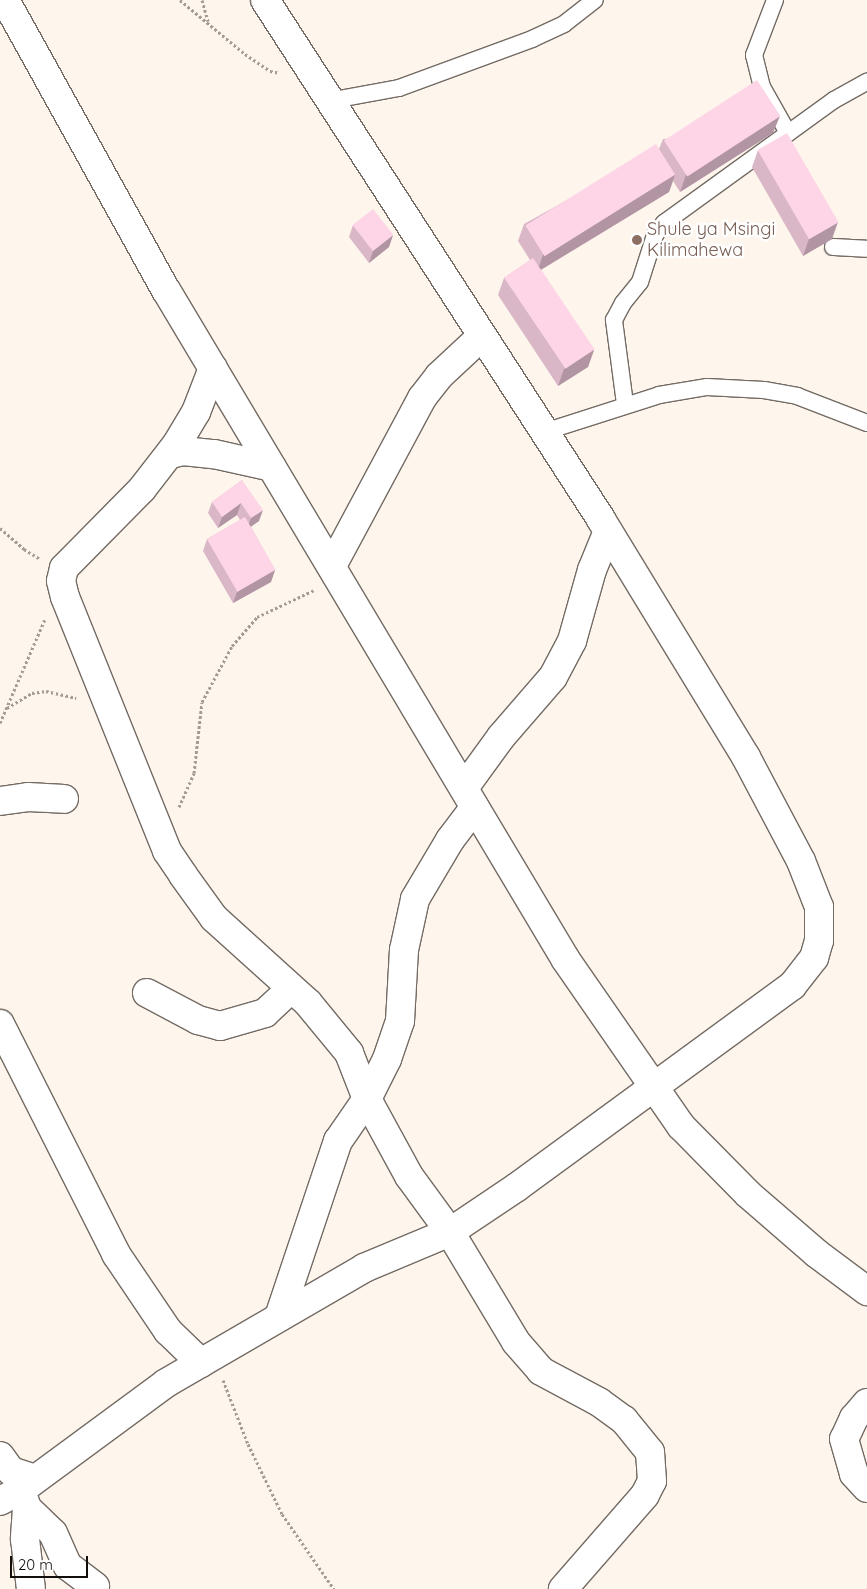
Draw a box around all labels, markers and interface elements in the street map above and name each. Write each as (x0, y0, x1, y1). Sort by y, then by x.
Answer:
place label: Shule ya Msingi Kilimahewa (647, 219, 775, 262)
marker: Shule ya Msingi Kilimahewa (631, 234, 643, 246)
scale bar (12, 1546, 90, 1578)
text: 20 m (18, 1555, 53, 1574)

